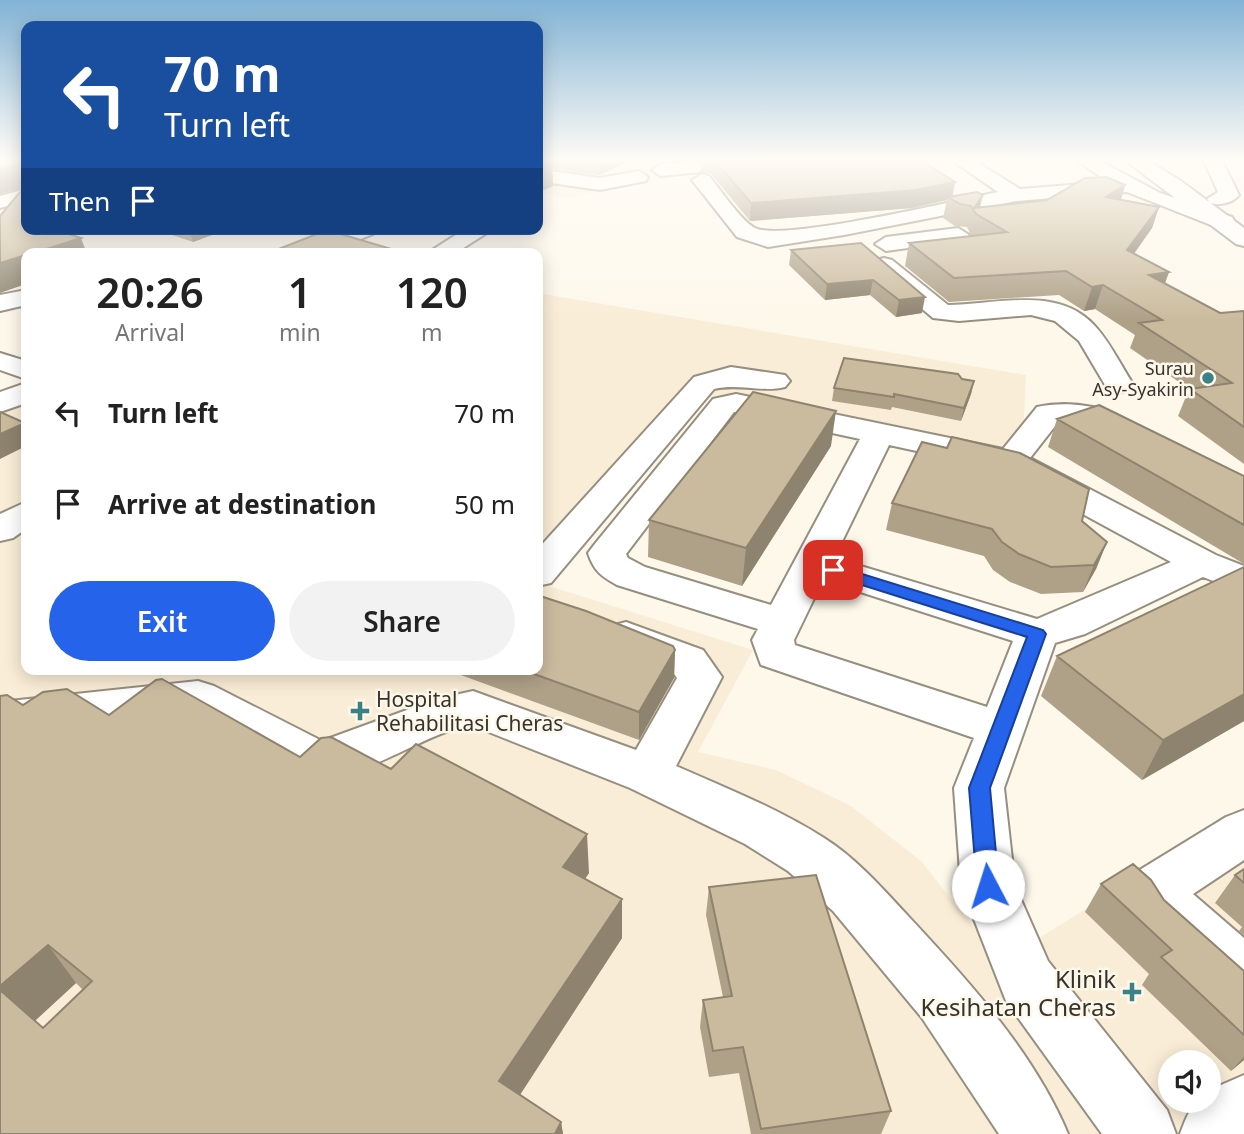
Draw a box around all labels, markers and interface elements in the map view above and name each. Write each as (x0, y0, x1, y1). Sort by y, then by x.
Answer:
text: 70 m (164, 40, 281, 106)
icon: left (49, 49, 140, 140)
text: Turn left (164, 103, 290, 146)
icon: arrive (124, 182, 162, 220)
text: Then (49, 183, 110, 219)
text: 20:26 (96, 263, 204, 320)
text: 1 (288, 263, 312, 320)
text: 120 (396, 263, 468, 320)
text: Arrival (115, 316, 185, 348)
text: min (279, 316, 321, 348)
text: m (421, 316, 443, 348)
place label: Surau Asy-Syakirin (1092, 356, 1194, 401)
marker: Surau Asy-Syakirin (1200, 370, 1216, 386)
icon: left (49, 394, 87, 432)
text: Turn left (108, 395, 219, 431)
text: 70 m (454, 395, 515, 431)
icon: arrive (49, 485, 87, 523)
text: Arrive at destination (108, 486, 377, 522)
text: 50 m (454, 486, 515, 522)
pin (803, 540, 863, 600)
icon: arrive (814, 551, 852, 589)
button: Exit (49, 581, 275, 661)
button: Share (289, 581, 515, 661)
place label: Hospital Rehabilitasi Cheras (376, 685, 563, 737)
marker: Hospital Rehabilitasi Cheras (350, 701, 370, 721)
position arrow (951, 849, 1025, 923)
place label: Klinik Kesihatan Cheras (920, 962, 1116, 1023)
marker: Klinik Kesihatan Cheras (1122, 982, 1142, 1002)
map controls (1158, 1050, 1221, 1113)
button: sound (1158, 1050, 1221, 1113)

